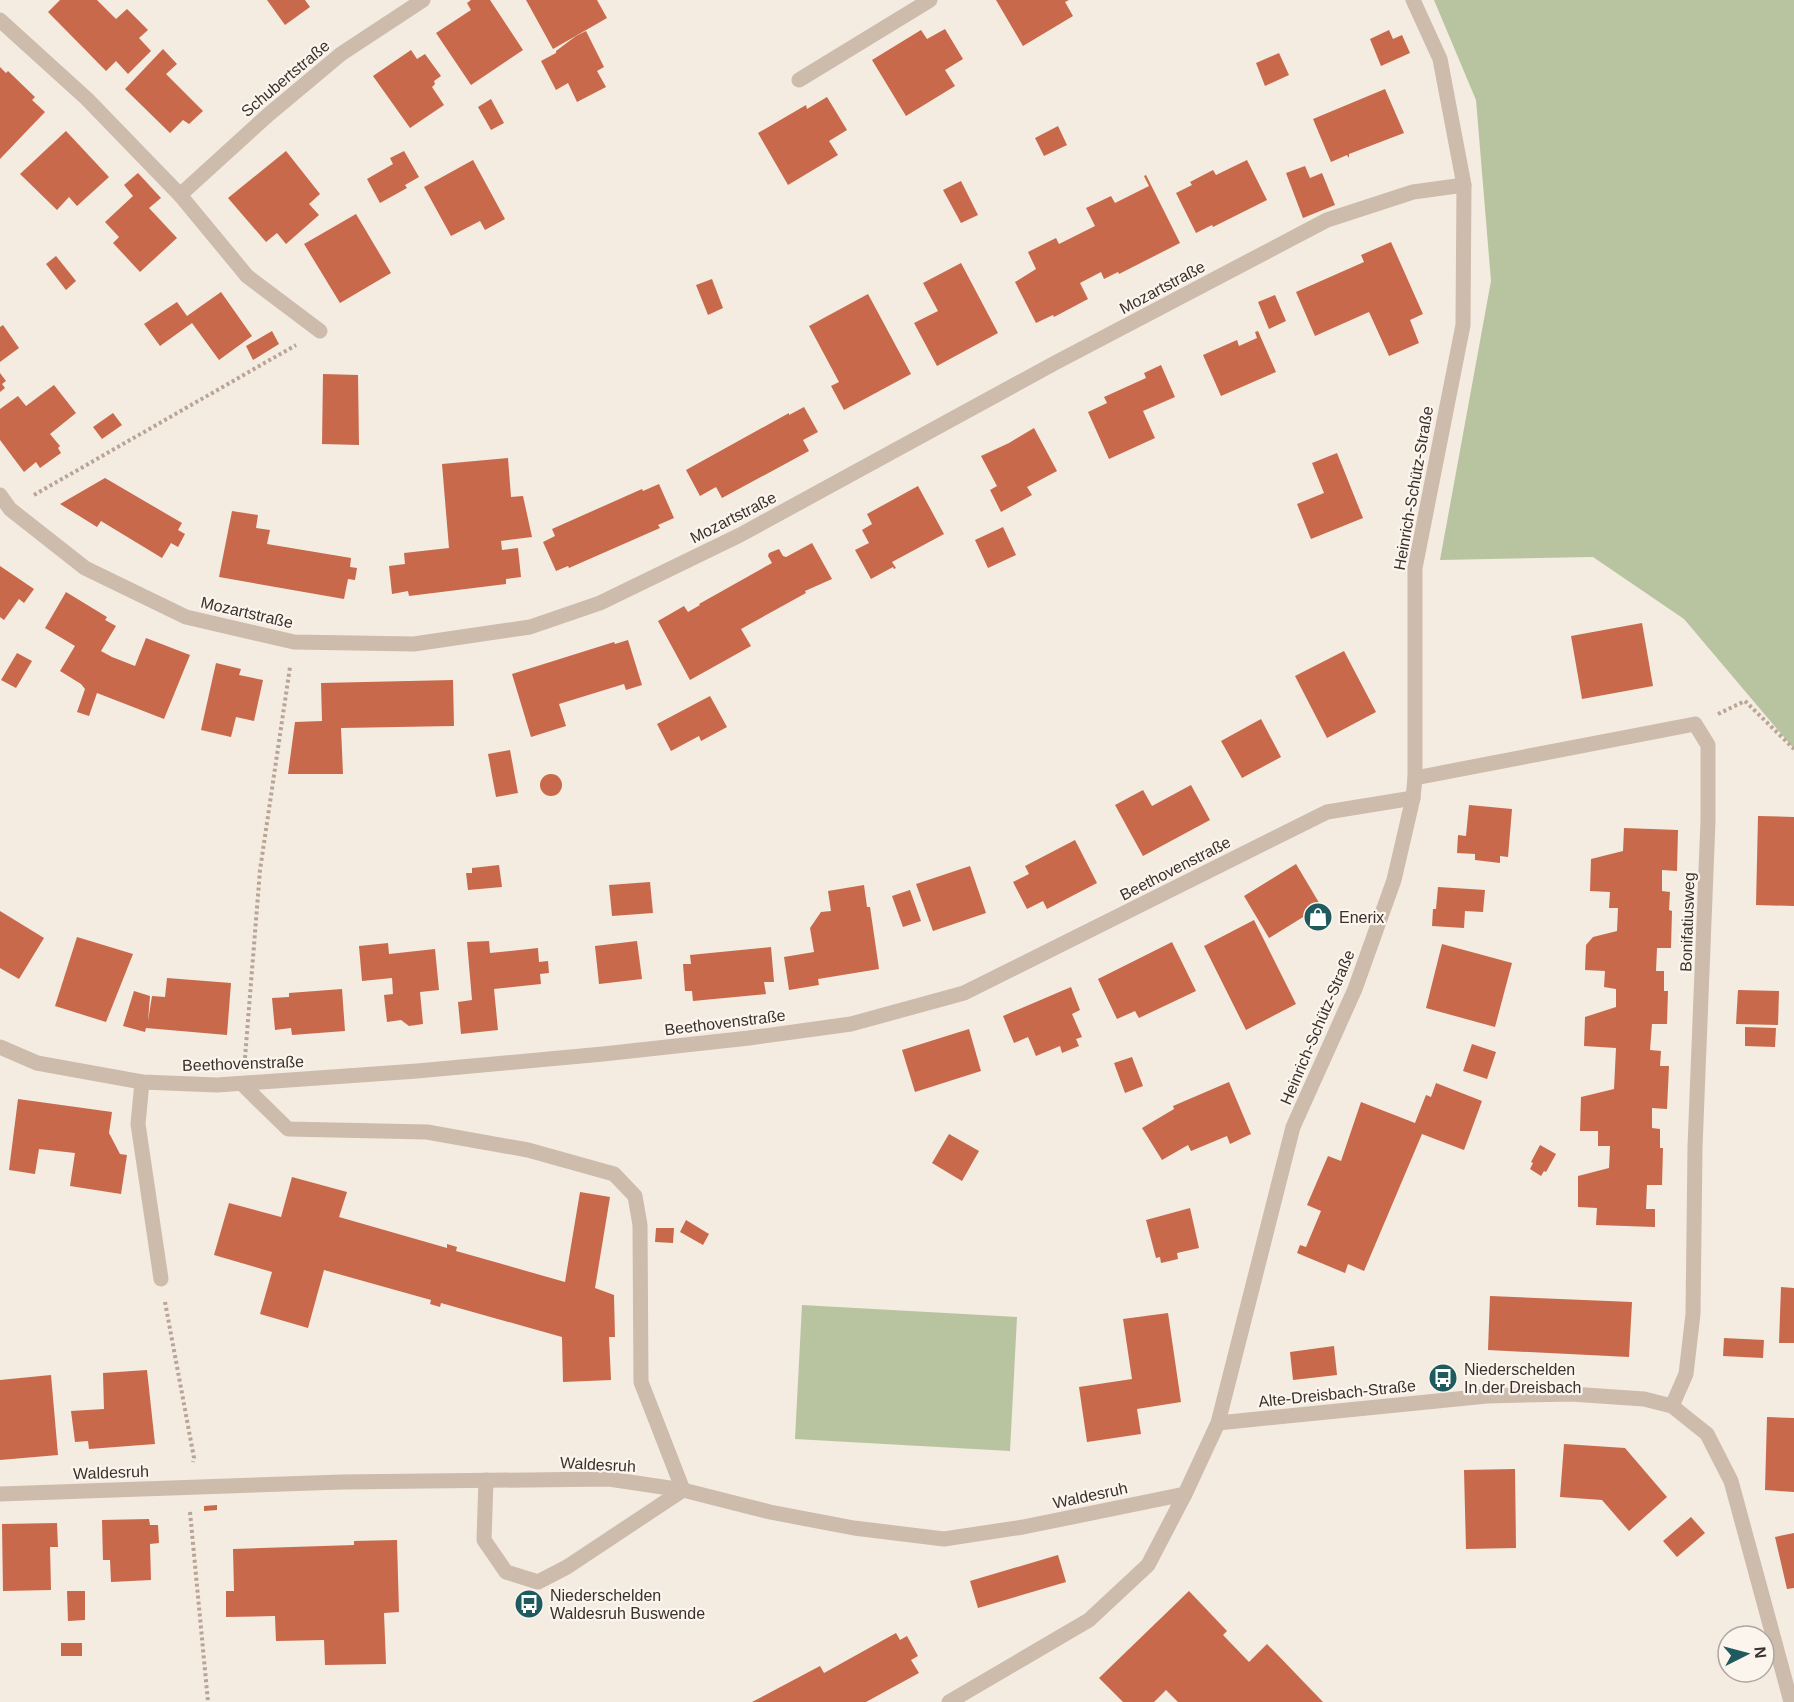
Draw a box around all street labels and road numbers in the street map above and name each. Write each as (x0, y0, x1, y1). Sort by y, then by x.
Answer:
street label: Schubertstraße (238, 37, 333, 120)
street label: Mozartstraße (1117, 258, 1208, 317)
street label: Heinrich-Schütz-Straße (1391, 405, 1436, 571)
street label: Mozartstraße (687, 488, 779, 546)
street label: Mozartstraße (199, 594, 295, 631)
street label: Beethovenstraße (1117, 833, 1233, 904)
street label: Bonifatiusweg (1677, 872, 1698, 972)
street label: Heinrich-Schütz-Straße (1277, 947, 1358, 1107)
street label: Beethovenstraße (664, 1007, 787, 1038)
street label: Beethovenstraße (182, 1053, 304, 1074)
street label: Alte-Dreisbach-Straße (1257, 1377, 1417, 1410)
street label: Waldesruh (560, 1454, 636, 1475)
street label: Waldesruh (73, 1463, 149, 1482)
street label: Waldesruh (1051, 1479, 1129, 1512)

